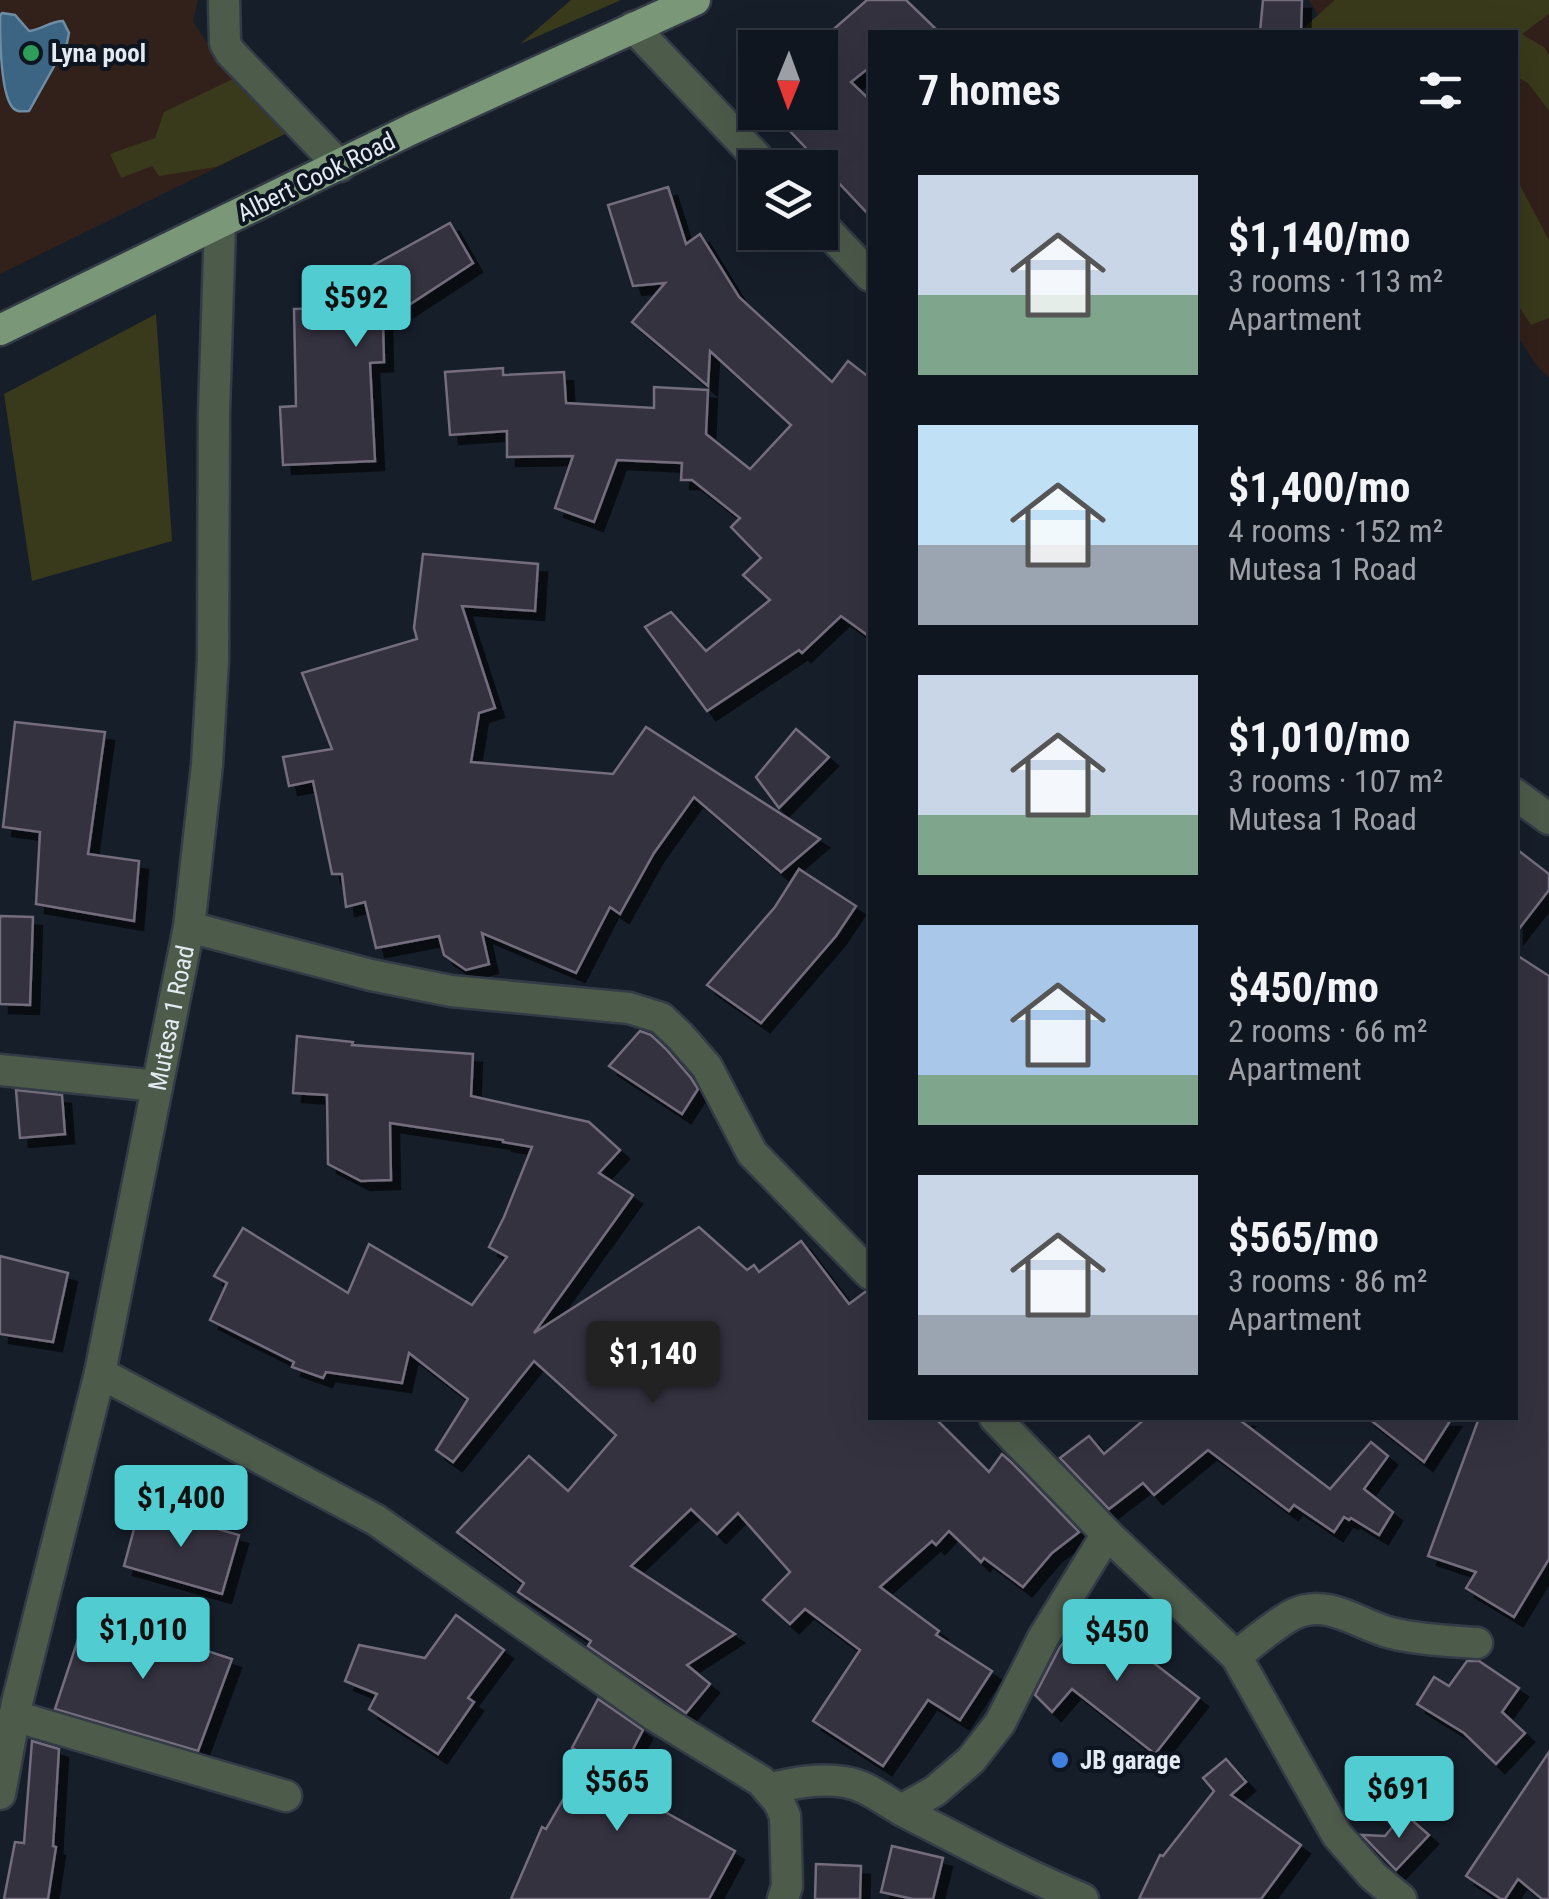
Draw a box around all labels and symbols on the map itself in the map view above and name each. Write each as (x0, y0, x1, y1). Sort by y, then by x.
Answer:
north arrow (738, 30, 838, 130)
place label: Lyna pool (51, 39, 146, 68)
marker: Lyna pool (20, 42, 42, 64)
street label: Albert Cook Road (232, 126, 400, 228)
pin: $592 (297, 265, 415, 350)
street label: Mutesa 1 Road (142, 943, 200, 1093)
pin: $1,140 (572, 1321, 734, 1406)
pin: $1,400 (100, 1465, 262, 1550)
pin: $1,010 (62, 1597, 224, 1682)
pin: $450 (1058, 1599, 1176, 1684)
place label: JB garage (1080, 1746, 1181, 1775)
pin: $565 (558, 1749, 676, 1834)
marker: JB garage (1049, 1749, 1071, 1771)
pin: $691 (1340, 1756, 1458, 1841)

